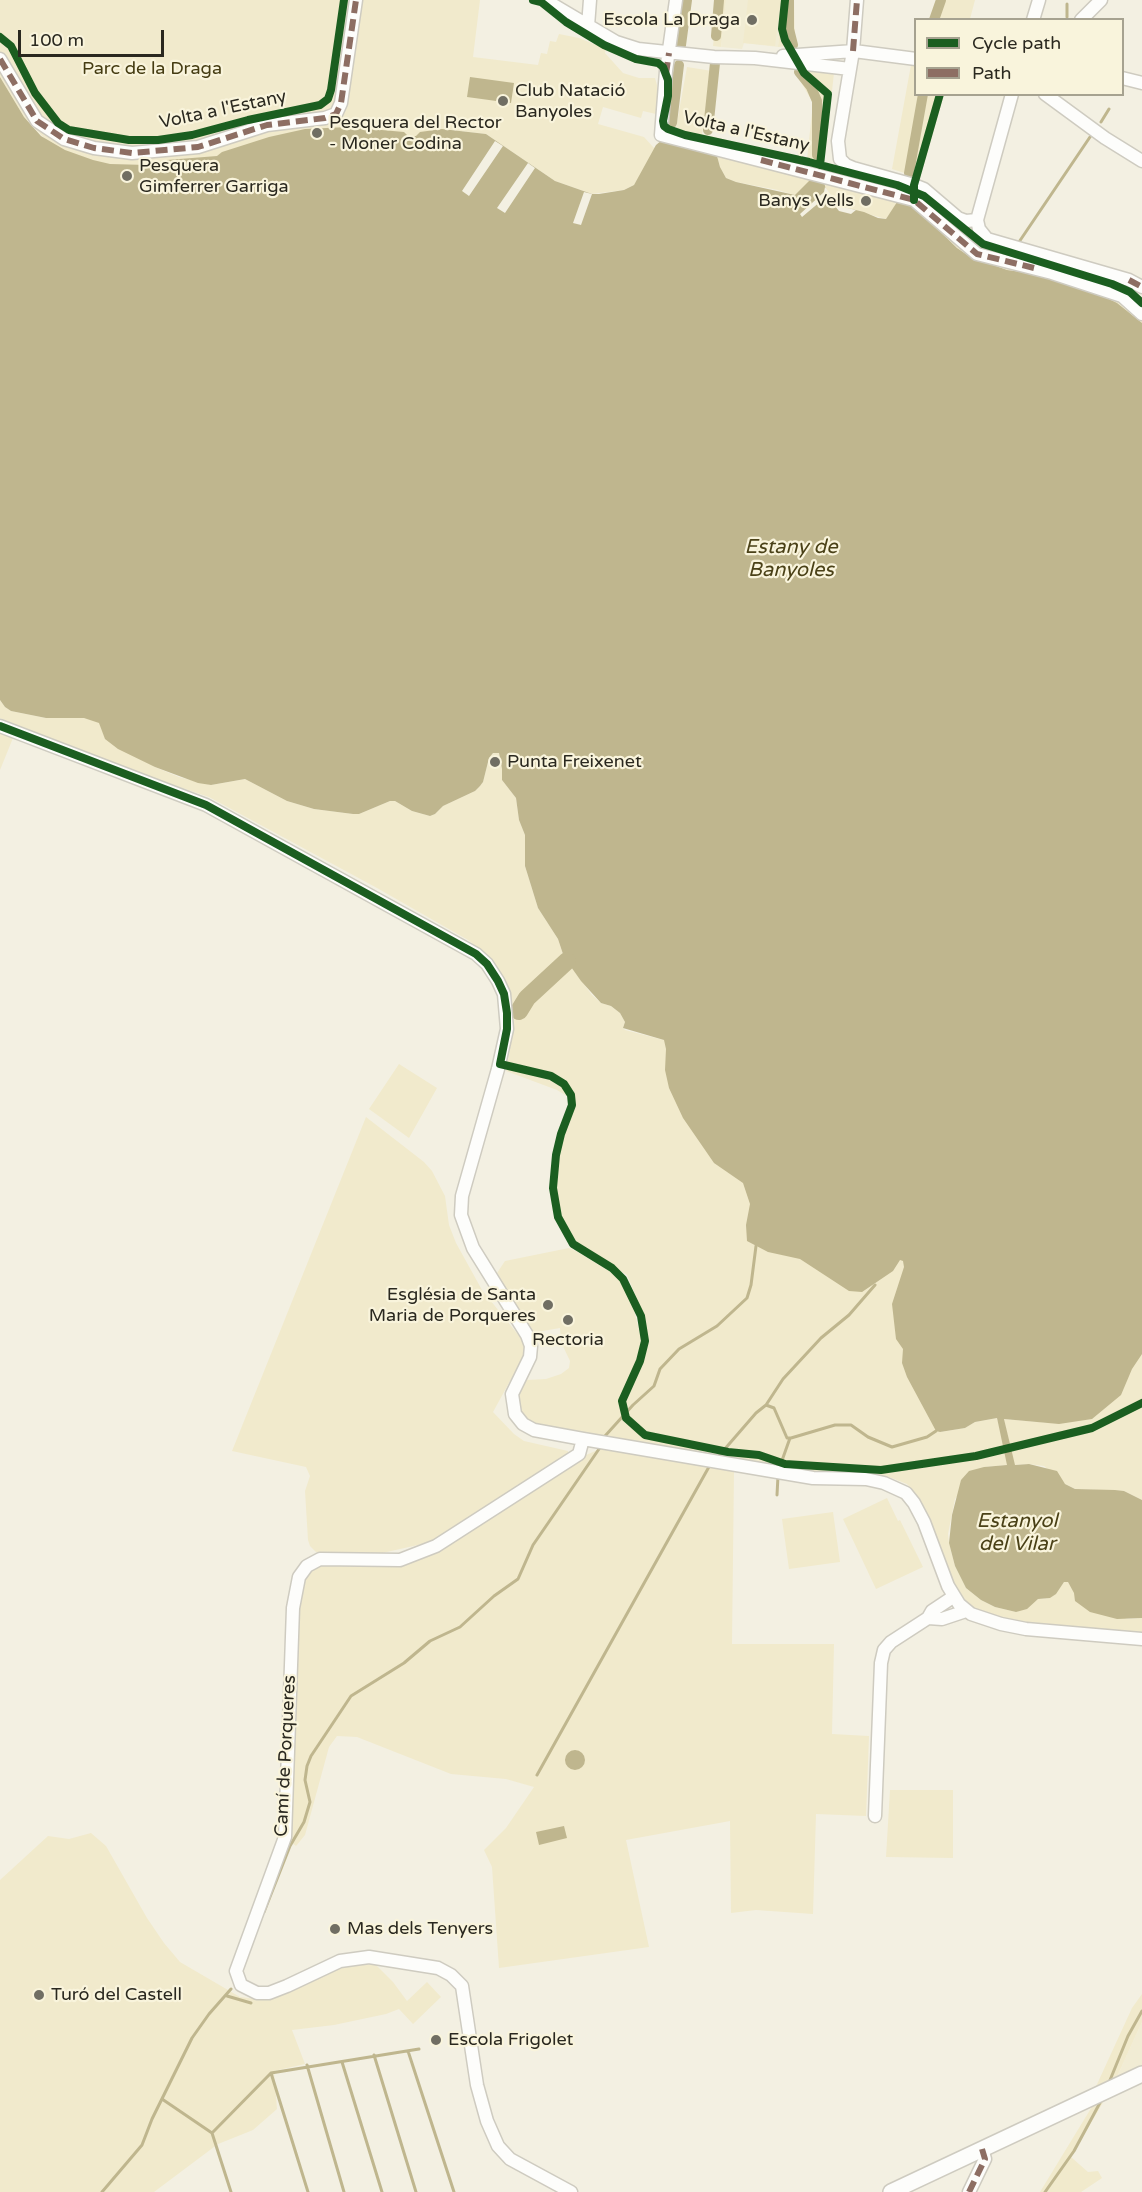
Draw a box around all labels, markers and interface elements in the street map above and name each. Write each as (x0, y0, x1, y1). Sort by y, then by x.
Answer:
place label: Escola La Draga (603, 9, 740, 31)
marker: Escola La Draga (745, 13, 759, 27)
scale bar (21, 18, 166, 56)
legend (914, 18, 1124, 96)
text: 100 m (29, 29, 84, 51)
text: Cycle path (972, 32, 1061, 54)
park label: Parc de la Draga (82, 58, 222, 80)
text: Path (972, 62, 1011, 84)
place label: Club Natació Banyoles (515, 80, 625, 122)
street label: Volta a l'Estany (158, 86, 288, 134)
marker: Club Natació Banyoles (496, 94, 510, 108)
street label: Volta a l'Estany (681, 107, 811, 157)
place label: Pesquera del Rector - Moner Codina (329, 112, 502, 154)
marker: Pesquera del Rector - Moner Codina (310, 126, 324, 140)
place label: Pesquera Gimferrer Garriga (139, 155, 289, 198)
marker: Pesquera Gimferrer Garriga (120, 169, 134, 183)
place label: Banys Vells (758, 190, 854, 212)
marker: Banys Vells (859, 194, 873, 208)
water label: Estany de Banyoles (745, 536, 837, 583)
place label: Punta Freixenet (507, 751, 642, 773)
marker: Punta Freixenet (488, 755, 502, 769)
place label: Església de Santa Maria de Porqueres (369, 1284, 536, 1326)
marker: Església de Santa Maria de Porqueres (541, 1298, 555, 1312)
marker: Rectoria (561, 1313, 575, 1327)
place label: Rectoria (532, 1329, 604, 1351)
water label: Estanyol del Vilar (977, 1510, 1057, 1557)
street label: Camí de Porqueres (271, 1675, 301, 1837)
place label: Mas dels Tenyers (347, 1918, 493, 1940)
marker: Mas dels Tenyers (328, 1922, 342, 1936)
place label: Turó del Castell (51, 1984, 182, 2006)
marker: Turó del Castell (32, 1988, 46, 2002)
place label: Escola Frigolet (448, 2029, 573, 2051)
marker: Escola Frigolet (429, 2033, 443, 2047)

